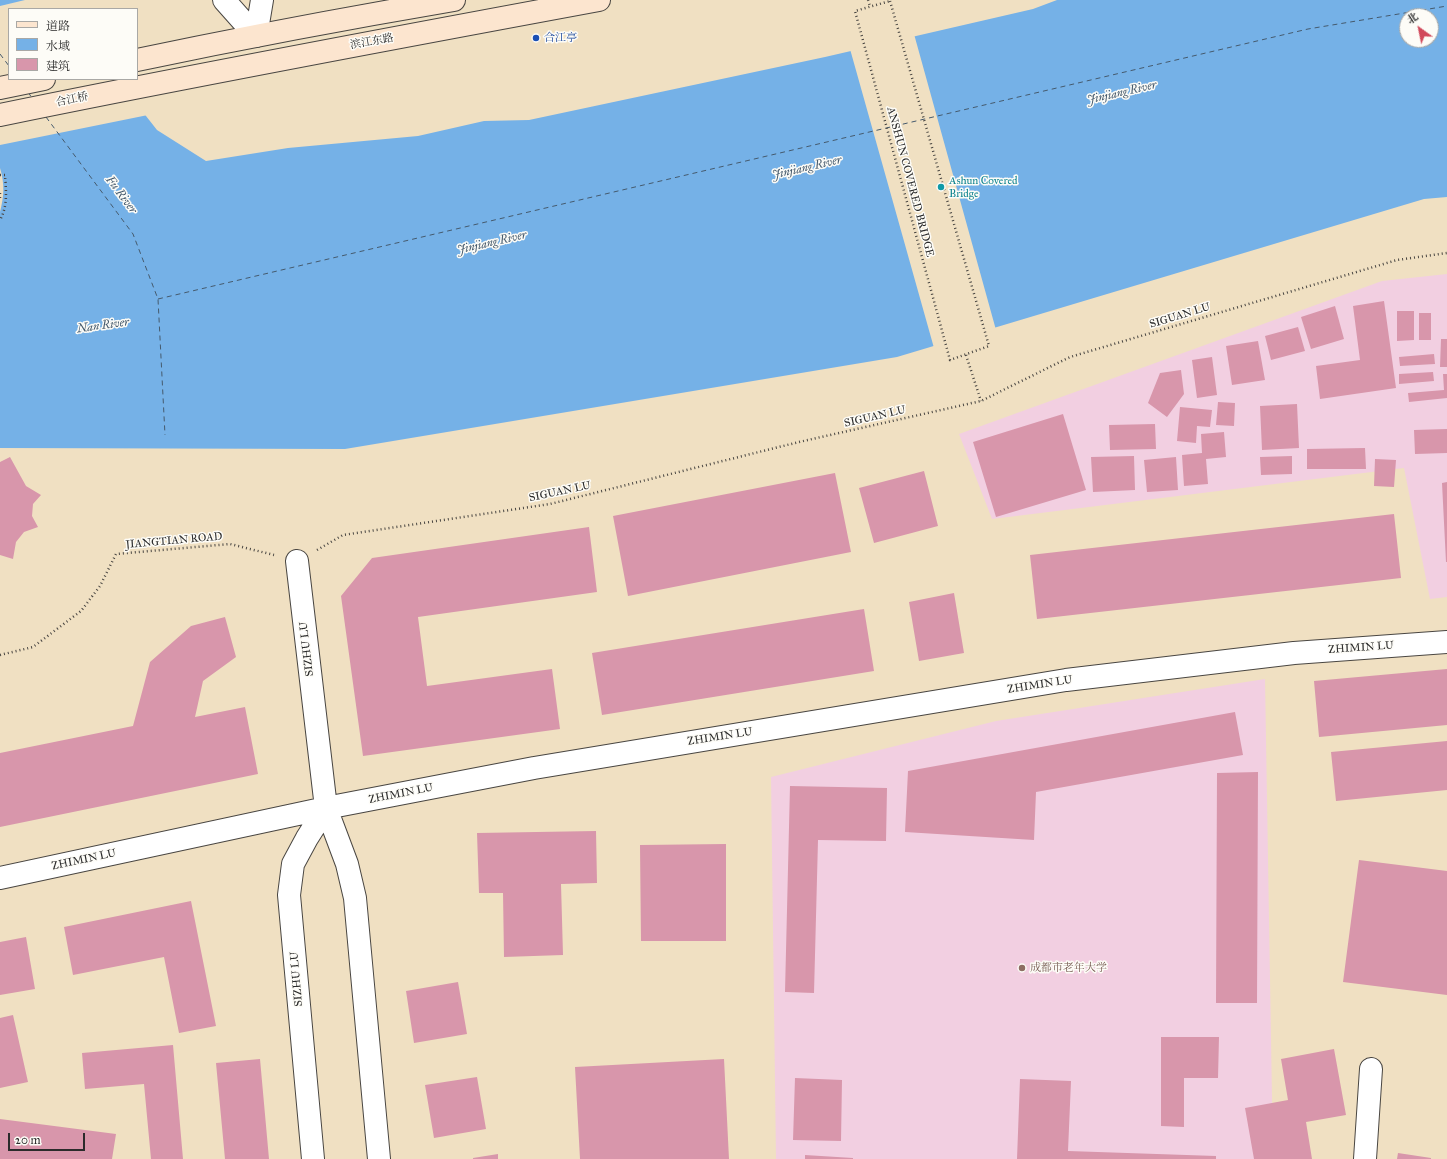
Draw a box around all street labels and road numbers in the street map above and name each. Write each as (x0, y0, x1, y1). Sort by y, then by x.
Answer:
street label: 滨江东路 (349, 32, 395, 52)
street label: 合江桥 (54, 90, 90, 110)
street label: ANSHUN COVERED BRIDGE (884, 105, 936, 259)
street label: SIGUAN LU (1148, 300, 1212, 332)
street label: SIGUAN LU (843, 403, 907, 431)
street label: SIGUAN LU (528, 479, 592, 505)
street label: JIANGTIAN ROAD (125, 530, 223, 552)
street label: SIZHU LU (297, 621, 317, 677)
street label: ZHIMIN LU (1328, 639, 1394, 657)
street label: ZHIMIN LU (1007, 673, 1073, 697)
street label: ZHIMIN LU (687, 725, 753, 749)
street label: ZHIMIN LU (368, 781, 434, 807)
street label: ZHIMIN LU (51, 847, 117, 873)
street label: SIZHU LU (288, 951, 306, 1007)

